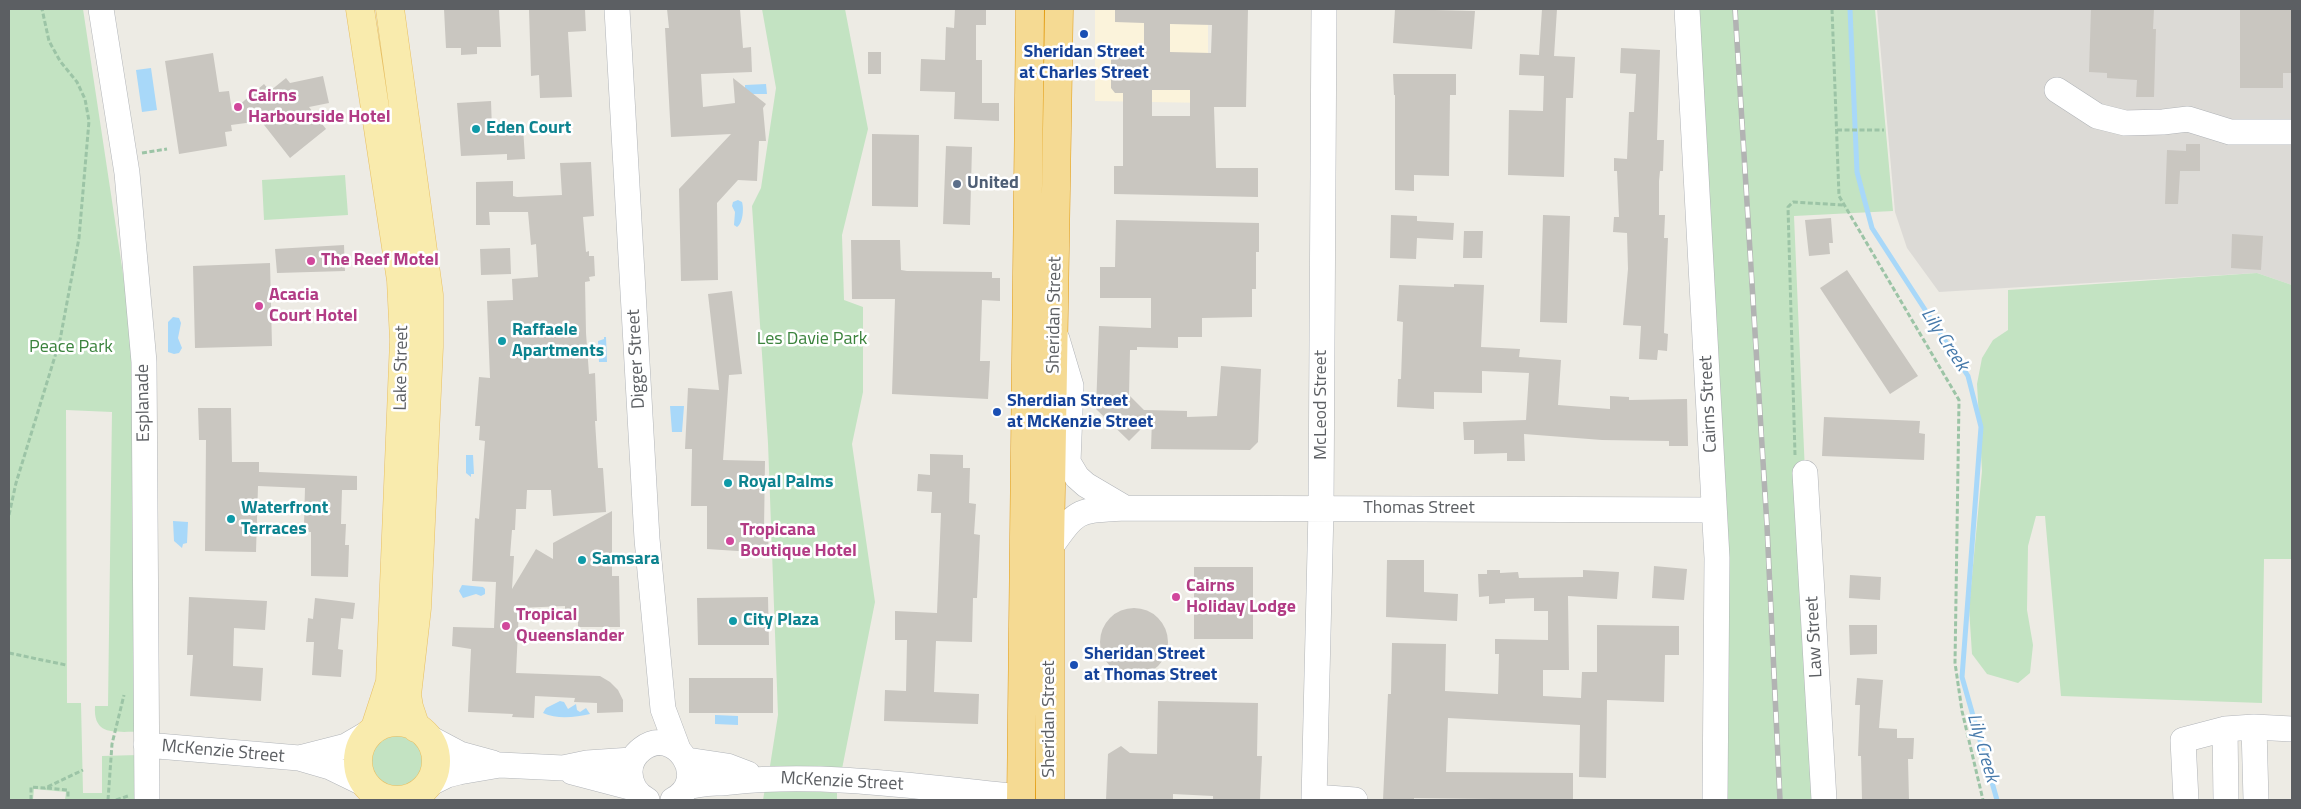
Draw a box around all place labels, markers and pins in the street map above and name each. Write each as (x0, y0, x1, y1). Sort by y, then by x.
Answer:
marker: Sheridan Street at Charles Street (1078, 28, 1090, 40)
place label: Sheridan Street at Charles Street (1019, 42, 1149, 84)
place label: Cairns Harbourside Hotel (248, 86, 391, 128)
marker: Cairns Harbourside Hotel (232, 101, 244, 113)
place label: Eden Court (486, 118, 571, 140)
marker: Eden Court (470, 123, 482, 135)
place label: United (967, 173, 1019, 195)
marker: United (951, 178, 963, 190)
place label: The Reef Motel (321, 250, 439, 272)
marker: The Reef Motel (305, 255, 317, 267)
place label: Acacia Court Hotel (269, 285, 358, 328)
marker: Acacia Court Hotel (253, 300, 265, 312)
place label: Raffaele Apartments (512, 320, 604, 362)
marker: Raffaele Apartments (496, 335, 508, 347)
place label: Sherdian Street at McKenzie Street (1007, 391, 1153, 434)
marker: Sherdian Street at McKenzie Street (991, 406, 1003, 418)
place label: Royal Palms (738, 472, 833, 494)
marker: Royal Palms (722, 477, 734, 489)
place label: Waterfront Terraces (241, 498, 328, 540)
marker: Waterfront Terraces (225, 513, 237, 525)
place label: Tropicana Boutique Hotel (740, 520, 857, 562)
marker: Tropicana Boutique Hotel (724, 535, 736, 547)
place label: Samsara (592, 549, 660, 571)
marker: Samsara (576, 554, 588, 566)
place label: Cairns Holiday Lodge (1186, 576, 1296, 618)
marker: Cairns Holiday Lodge (1170, 591, 1182, 603)
place label: Tropical Queenslander (516, 605, 624, 648)
place label: City Plaza (743, 610, 819, 632)
marker: City Plaza (727, 615, 739, 627)
marker: Tropical Queenslander (500, 620, 512, 632)
place label: Sheridan Street at Thomas Street (1084, 644, 1217, 686)
marker: Sheridan Street at Thomas Street (1068, 659, 1080, 671)

